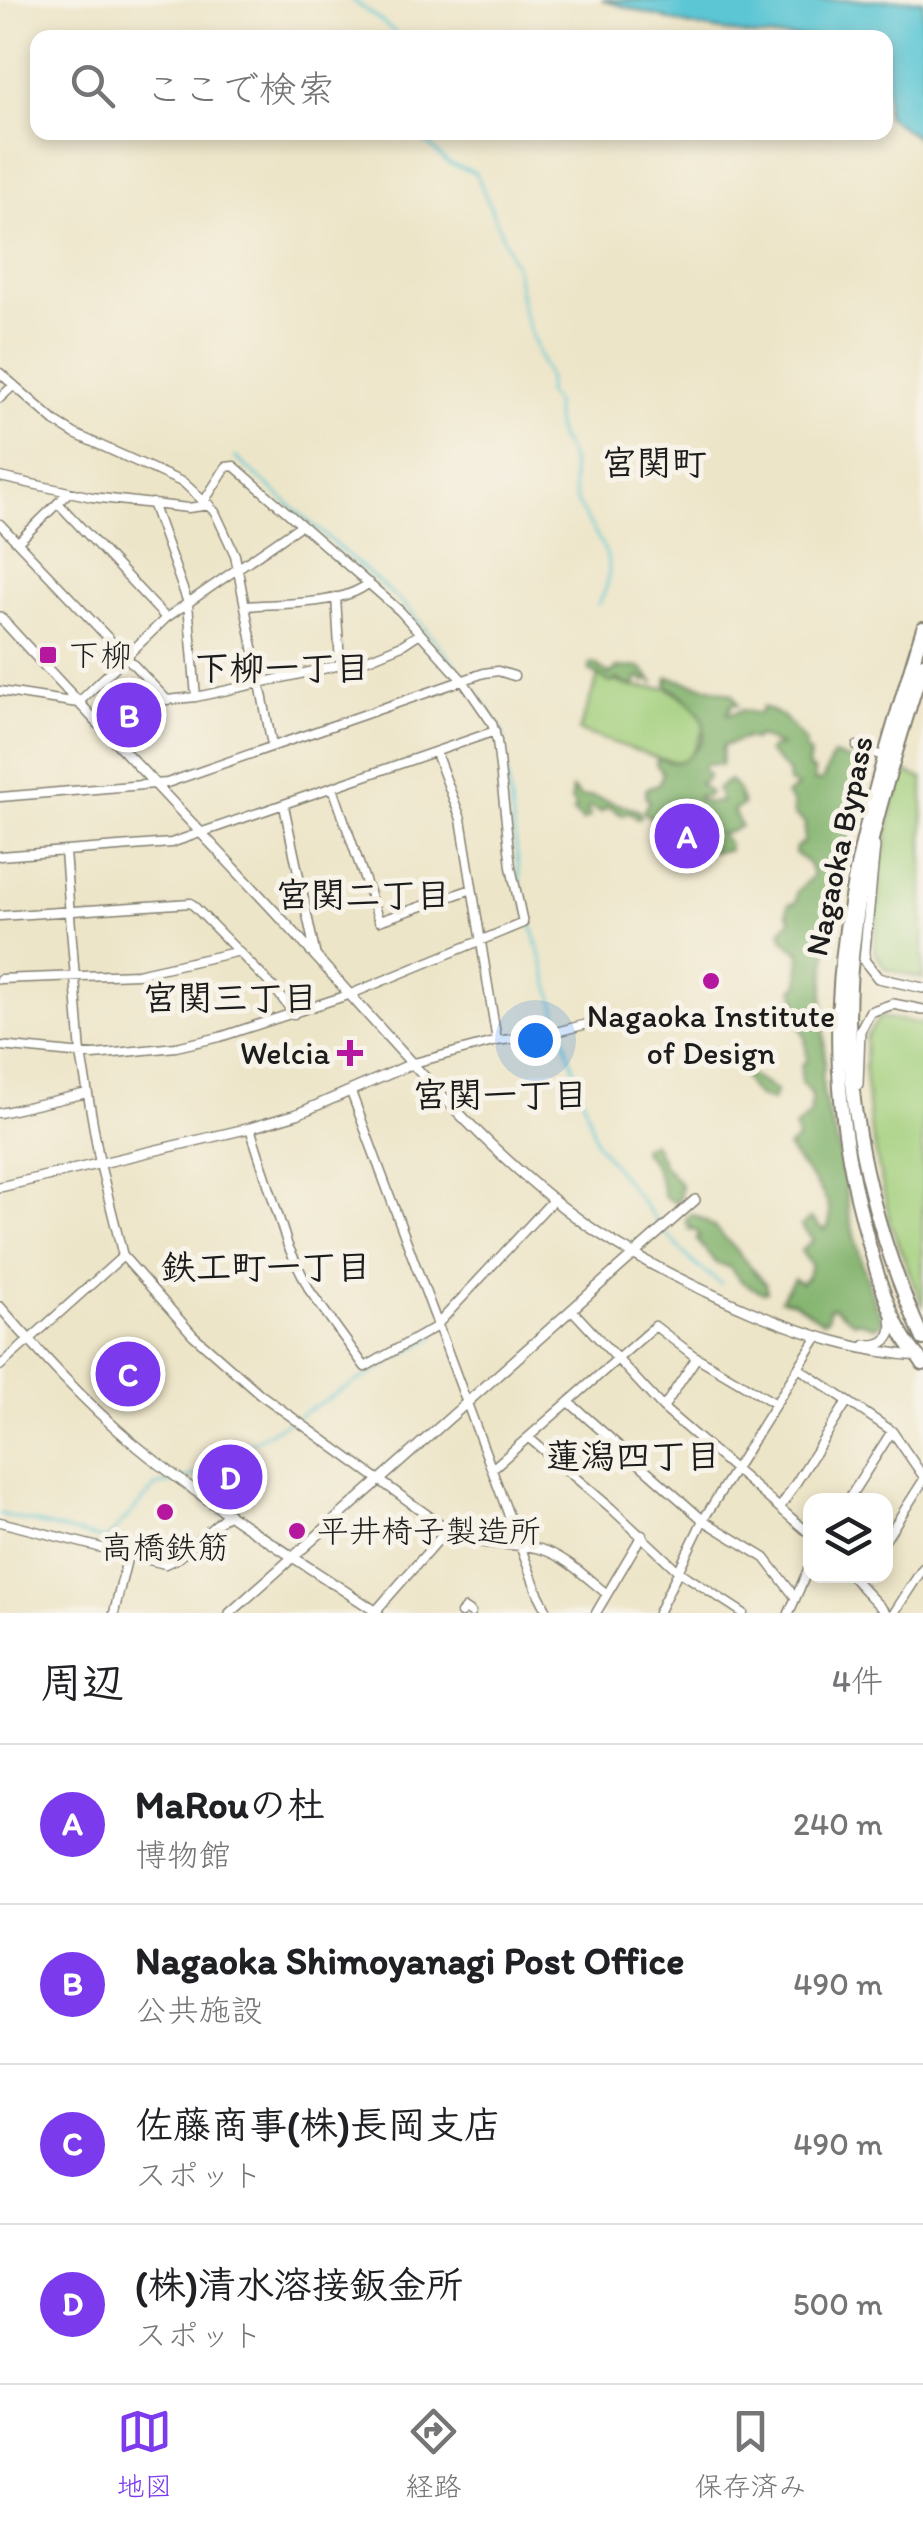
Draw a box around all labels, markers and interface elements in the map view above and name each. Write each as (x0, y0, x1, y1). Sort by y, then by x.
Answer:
search box (30, 30, 893, 140)
icon: search (65, 58, 120, 113)
text: ここで検索 (145, 66, 335, 112)
district label: 宮関町 (601, 442, 707, 484)
place label: 下柳 (68, 636, 132, 674)
marker: 下柳 (37, 644, 59, 666)
district label: 下柳一丁目 (194, 647, 370, 689)
pin: B (96, 678, 162, 752)
street label: Nagaoka Bypass (797, 732, 881, 960)
pin: A (654, 798, 720, 874)
district label: 宮関二丁目 (275, 874, 451, 916)
marker: Nagaoka Institute of Design (700, 970, 722, 992)
district label: 宮関三丁目 (142, 977, 318, 1019)
place label: Nagaoka Institute of Design (587, 997, 835, 1072)
your location (510, 1015, 561, 1066)
place label: Welcia (240, 1034, 330, 1072)
marker: Welcia (339, 1042, 361, 1064)
district label: 宮関一丁目 (412, 1074, 588, 1116)
district label: 鉄工町一丁目 (161, 1246, 371, 1288)
pin: C (96, 1336, 160, 1412)
district label: 蓮潟四丁目 (545, 1435, 721, 1477)
pin: D (198, 1440, 262, 1514)
map controls (803, 1493, 893, 1583)
button: layers (803, 1493, 893, 1583)
marker: 高橋鉄筋 (154, 1501, 176, 1523)
place label: 平井椅子製造所 (317, 1512, 541, 1550)
marker: 平井椅子製造所 (286, 1520, 308, 1542)
place label: 高橋鉄筋 (101, 1528, 229, 1566)
text: 周辺 (40, 1657, 124, 1708)
text: 4件 (832, 1662, 883, 1700)
text: MaRouの杜 (135, 1782, 325, 1828)
text: A (62, 1805, 83, 1843)
text: 240 m (793, 1805, 883, 1843)
text: 博物館 (135, 1836, 231, 1874)
text: Nagaoka Shimoyanagi Post Office (135, 1938, 684, 1984)
text: B (62, 1965, 83, 2003)
text: 490 m (793, 1965, 883, 2003)
text: 公共施設 (135, 1991, 263, 2029)
text: 佐藤商事(株)長岡支店 (135, 2102, 502, 2148)
text: C (62, 2125, 83, 2163)
text: 490 m (793, 2125, 883, 2163)
text: スポット (135, 2156, 263, 2194)
text: (株)清水溶接鈑金所 (135, 2262, 464, 2308)
text: D (62, 2285, 83, 2323)
text: 500 m (793, 2285, 883, 2323)
text: スポット (135, 2316, 263, 2354)
tab: 地図 (116, 2404, 173, 2504)
tab: 経路 (405, 2404, 462, 2504)
tab: 保存済み (694, 2404, 807, 2504)

